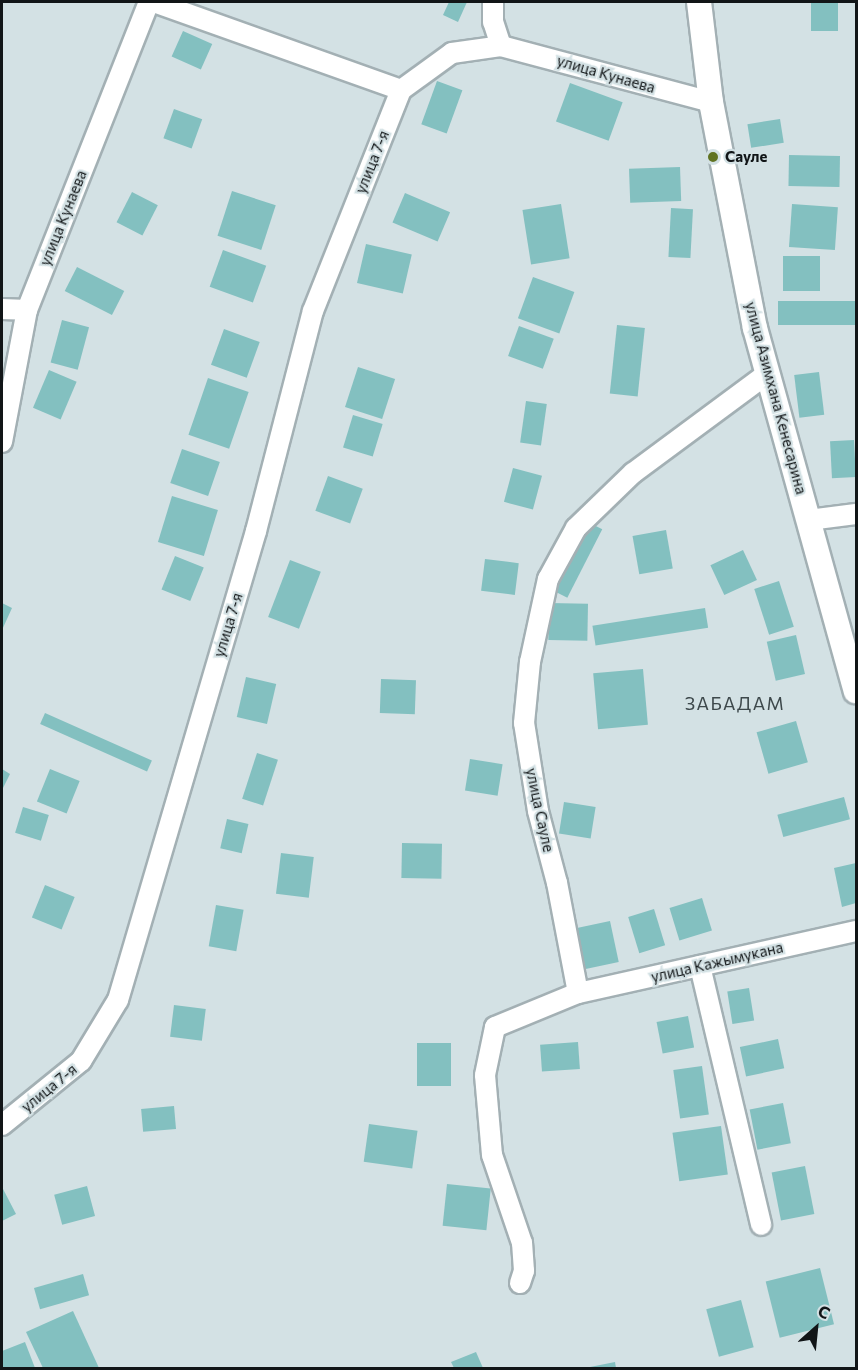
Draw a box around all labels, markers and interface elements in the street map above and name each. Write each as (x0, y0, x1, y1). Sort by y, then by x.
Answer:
street label: улица Кунаева (555, 51, 657, 97)
street label: улица 7-я (351, 128, 393, 196)
place label: Сауле (725, 148, 767, 166)
marker: Сауле (706, 150, 720, 164)
street label: улица Кунаева (36, 168, 90, 268)
street label: улица Азимхана Кенесарина (742, 300, 810, 496)
street label: улица 7-я (210, 591, 246, 659)
district label: ЗАБАДАМ (685, 692, 785, 714)
street label: улица Сауле (522, 766, 558, 854)
street label: улица Кажымукана (649, 938, 785, 986)
street label: улица 7-я (18, 1060, 80, 1116)
north arrow (786, 1298, 846, 1358)
text: С (815, 1301, 834, 1322)

